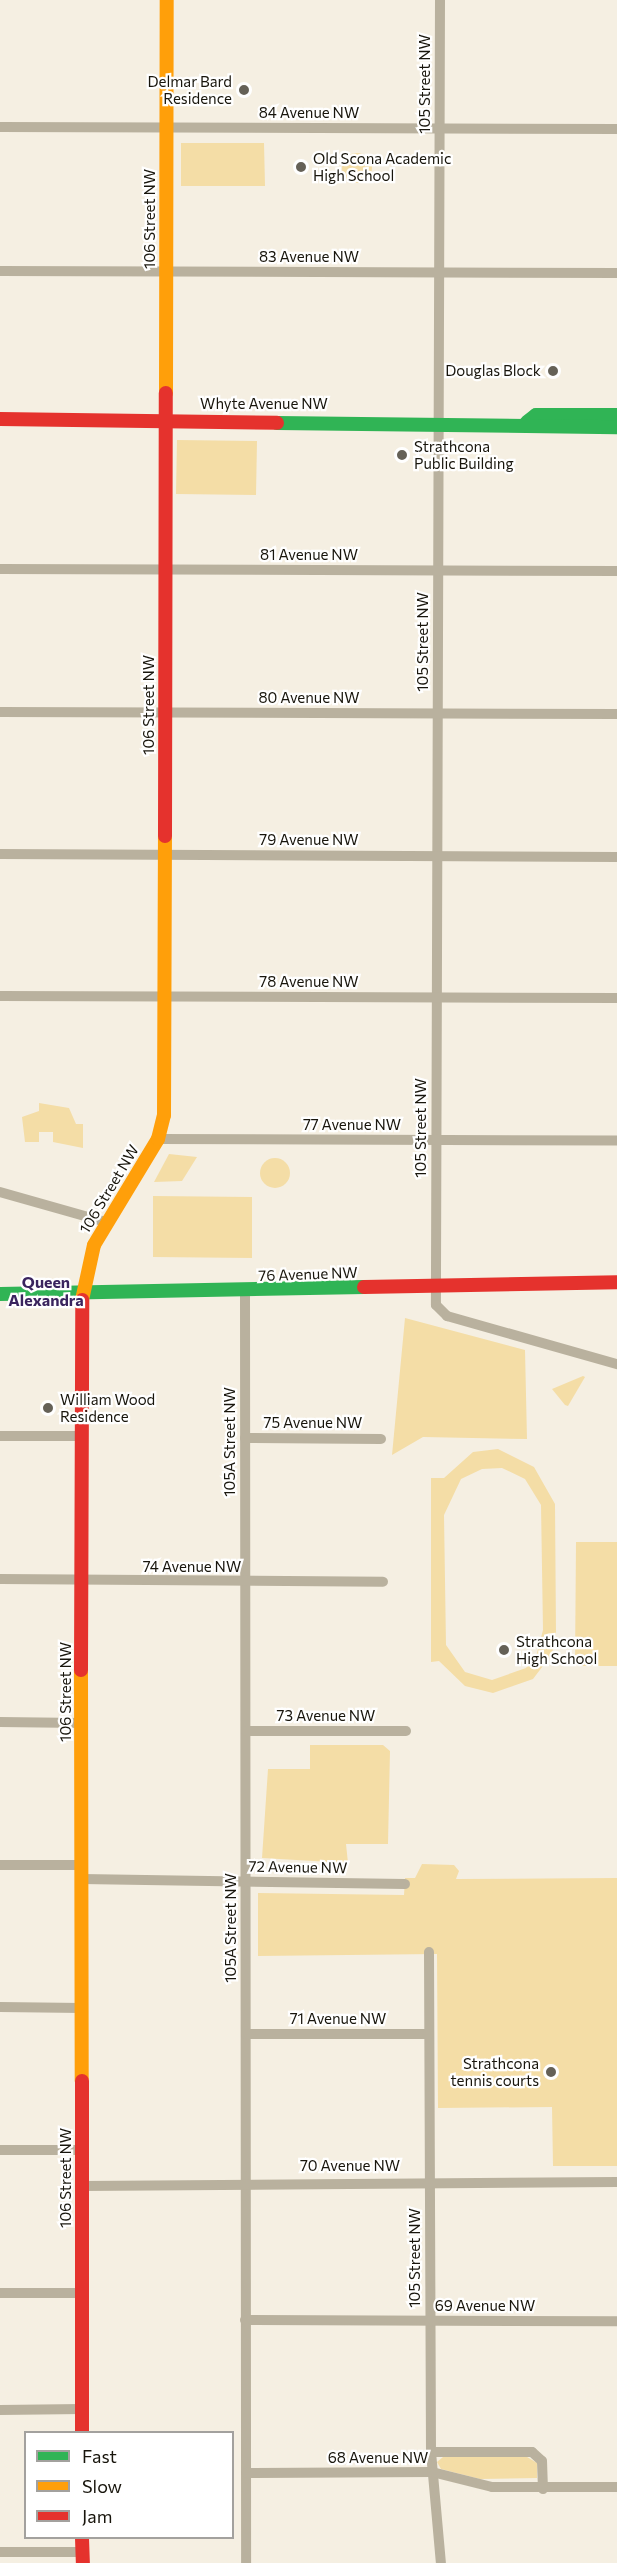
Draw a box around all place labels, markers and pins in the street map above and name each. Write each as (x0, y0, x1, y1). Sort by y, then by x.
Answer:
place label: Delmar Bard Residence (148, 72, 232, 107)
marker: Delmar Bard Residence (237, 83, 251, 97)
place label: Old Scona Academic High School (313, 149, 451, 184)
marker: Old Scona Academic High School (294, 160, 308, 174)
place label: Douglas Block (445, 362, 541, 380)
marker: Douglas Block (546, 364, 560, 378)
place label: Strathcona Public Building (414, 437, 514, 472)
marker: Strathcona Public Building (395, 448, 409, 462)
place label: William Wood Residence (60, 1390, 155, 1425)
marker: William Wood Residence (41, 1401, 55, 1415)
place label: Strathcona High School (516, 1632, 597, 1667)
marker: Strathcona High School (497, 1643, 511, 1657)
place label: Strathcona tennis courts (451, 2054, 539, 2089)
marker: Strathcona tennis courts (544, 2065, 558, 2079)

